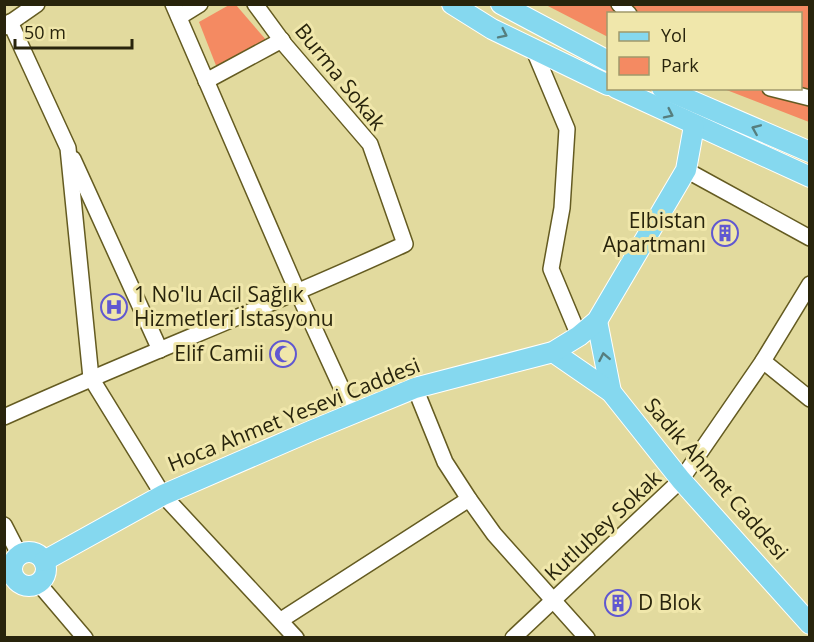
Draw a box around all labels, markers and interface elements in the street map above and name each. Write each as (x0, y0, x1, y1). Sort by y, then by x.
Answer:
scale bar (15, 12, 132, 50)
legend (607, 12, 802, 90)
street label: Burma Sokak (289, 17, 392, 135)
text: 50 m (24, 20, 66, 44)
text: Yol (661, 23, 686, 47)
one-way arrow (496, 26, 507, 38)
text: Park (661, 53, 699, 77)
one-way arrow (663, 106, 674, 118)
one-way arrow (751, 124, 762, 136)
place label: Elbistan Apartmanı (603, 206, 706, 258)
building icon: Elbistan Apartmanı (710, 218, 740, 248)
place label: 1 No'lu Acil Sağlık Hizmetleri İstasyonu (134, 280, 334, 332)
hospital icon: 1 No'lu Acil Sağlık Hizmetleri İstasyonu (99, 292, 129, 322)
place label: Elif Camii (174, 339, 264, 367)
mosque icon: Elif Camii (268, 339, 298, 369)
street label: Hoca Ahmet Yesevi Caddesi (163, 351, 424, 478)
one-way arrow (598, 352, 611, 362)
street label: Sadık Ahmet Caddesi (639, 391, 795, 565)
street label: Kutlubey Sokak (538, 464, 667, 587)
building icon: D Blok (603, 588, 633, 618)
place label: D Blok (638, 588, 701, 616)

